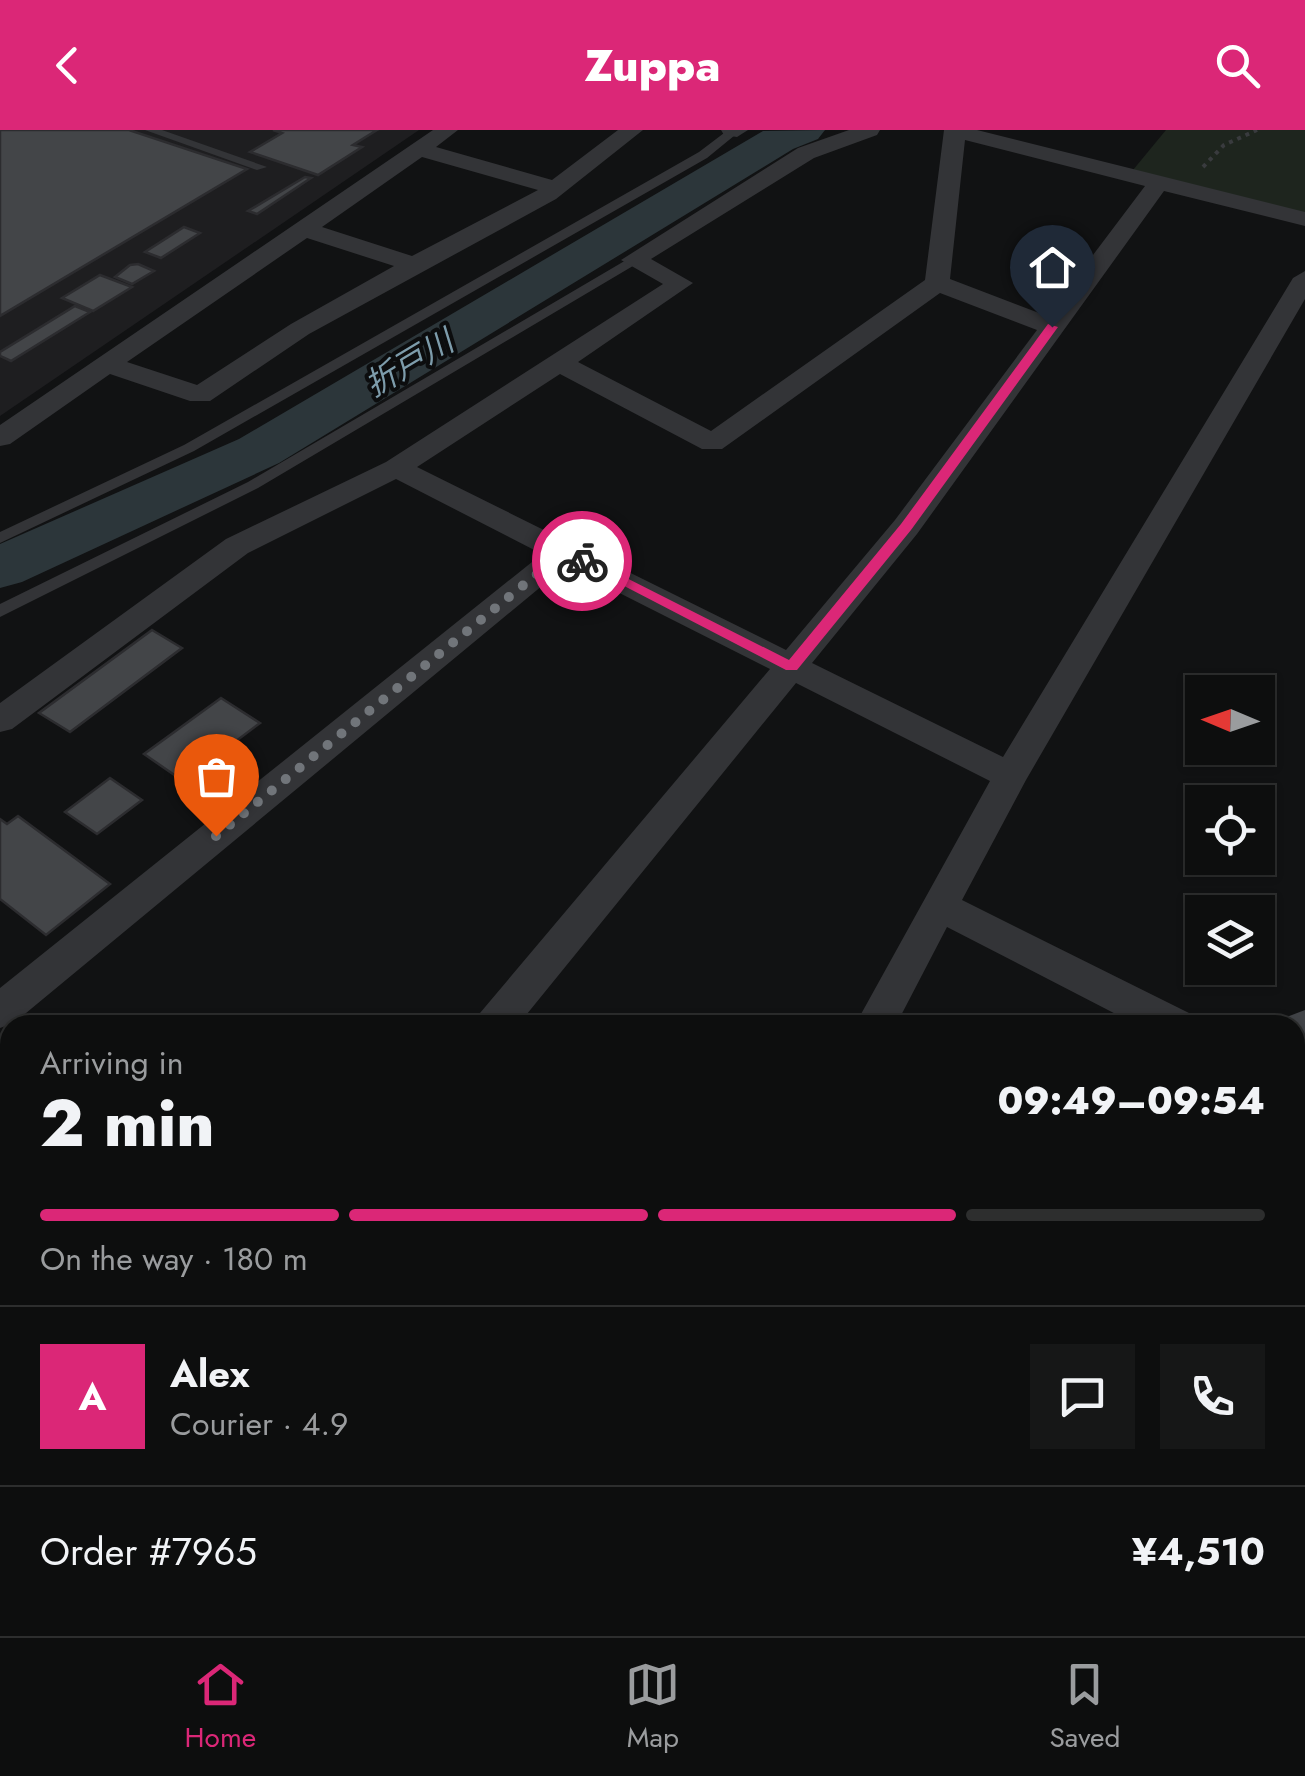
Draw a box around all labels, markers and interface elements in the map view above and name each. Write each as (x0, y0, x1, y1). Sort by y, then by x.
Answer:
text: Zuppa (585, 33, 720, 98)
icon: back (40, 38, 95, 93)
icon: search (1210, 38, 1265, 93)
pin (1010, 225, 1095, 328)
icon: home (1025, 240, 1080, 295)
water label: 折戸川 (356, 317, 465, 407)
courier (532, 511, 632, 611)
icon: bike (555, 534, 610, 589)
north arrow (1185, 675, 1275, 765)
map controls (1185, 675, 1275, 985)
pin (174, 734, 259, 837)
icon: bag (189, 749, 244, 804)
button: locate (1185, 785, 1275, 875)
button: layers (1185, 895, 1275, 985)
text: Arriving in (40, 1040, 184, 1086)
text: 09:49–09:54 (997, 1073, 1265, 1128)
text: 2 min (40, 1076, 215, 1170)
text: On the way · 180 m (40, 1236, 308, 1282)
button: chat (1030, 1344, 1135, 1449)
button: phone (1160, 1344, 1265, 1449)
text: Alex (170, 1346, 250, 1401)
text: A (79, 1369, 106, 1424)
text: Courier · 4.9 (170, 1401, 348, 1447)
text: Order #7965 (40, 1524, 257, 1579)
text: ¥4,510 (1132, 1524, 1265, 1579)
tab: Home (185, 1657, 256, 1758)
tab: Map (625, 1657, 680, 1758)
tab: Saved (1049, 1657, 1120, 1758)

